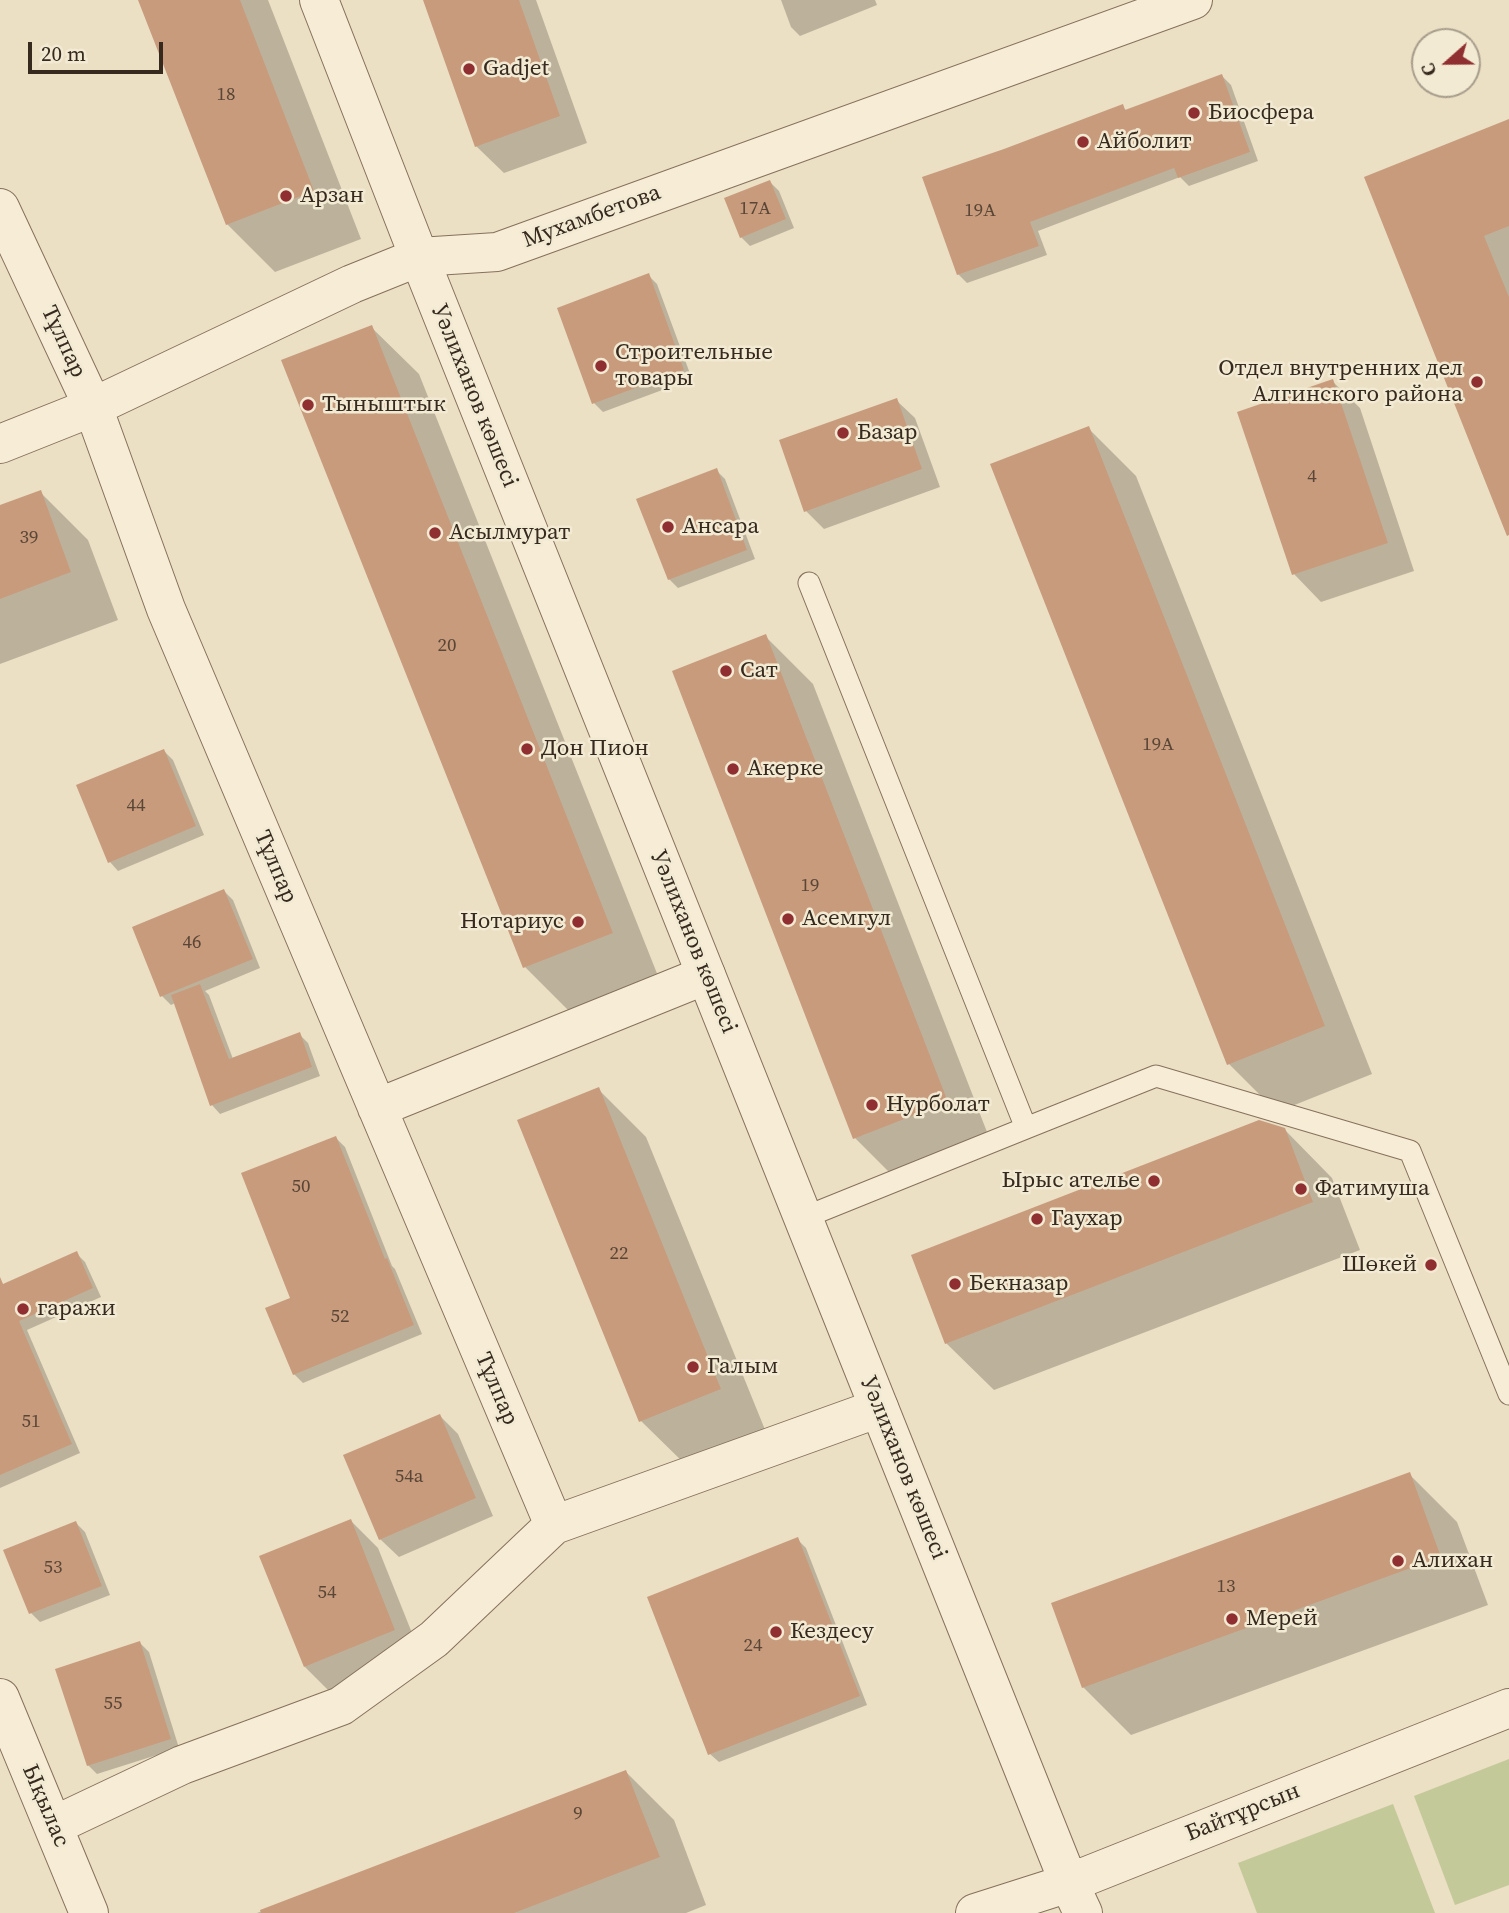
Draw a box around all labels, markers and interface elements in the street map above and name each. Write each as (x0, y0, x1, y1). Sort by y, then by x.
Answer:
scale bar (32, 28, 166, 72)
north arrow (1411, 28, 1481, 98)
text: 20 m (41, 39, 86, 68)
place label: Gadjet (483, 55, 549, 83)
text: С (1414, 60, 1443, 80)
marker: Gadjet (461, 61, 477, 77)
house number: 18 (217, 84, 235, 106)
place label: Биосфера (1208, 99, 1314, 127)
marker: Биосфера (1186, 105, 1202, 121)
place label: Айболит (1097, 128, 1192, 156)
marker: Айболит (1075, 134, 1091, 150)
street label: Мухамбетова (519, 179, 665, 255)
place label: Арзан (300, 182, 364, 210)
marker: Арзан (278, 188, 294, 204)
house number: 17А (739, 198, 771, 220)
house number: 19А (964, 200, 996, 222)
street label: Уәлиханов көшесі (425, 300, 523, 492)
street label: Тұлпар (34, 302, 92, 382)
place label: Строительные товары (615, 339, 773, 393)
place label: Отдел внутренних дел Алгинского района (1218, 355, 1463, 409)
marker: Строительные товары (593, 358, 609, 374)
marker: Отдел внутренних дел Алгинского района (1469, 374, 1485, 390)
place label: Тыныштык (322, 391, 446, 419)
marker: Тыныштык (300, 397, 316, 413)
place label: Базар (857, 419, 917, 447)
marker: Базар (835, 425, 851, 441)
house number: 4 (1307, 466, 1317, 488)
place label: Ансара (682, 513, 759, 541)
place label: Асылмурат (449, 519, 571, 547)
marker: Ансара (660, 519, 676, 535)
marker: Асылмурат (427, 525, 443, 541)
house number: 39 (20, 527, 38, 549)
house number: 20 (438, 635, 456, 657)
place label: Сат (740, 657, 778, 685)
marker: Сат (718, 663, 734, 679)
house number: 19А (1142, 734, 1174, 756)
place label: Дон Пион (541, 735, 649, 763)
marker: Дон Пион (519, 741, 535, 757)
place label: Акерке (747, 755, 823, 783)
marker: Акерке (725, 761, 741, 777)
house number: 44 (127, 795, 145, 817)
street label: Тұлпар (247, 827, 303, 907)
street label: Уәлиханов көшесі (644, 846, 742, 1038)
house number: 19 (801, 875, 819, 897)
place label: Асемгул (802, 905, 891, 933)
place label: Нотариус (460, 908, 564, 936)
marker: Асемгул (780, 911, 796, 927)
marker: Нотариус (570, 914, 586, 930)
house number: 46 (183, 932, 201, 954)
place label: Нурболат (886, 1091, 990, 1119)
marker: Нурболат (864, 1097, 880, 1113)
place label: Ырыс ателье (1001, 1167, 1140, 1195)
marker: Ырыс ателье (1146, 1173, 1162, 1189)
place label: Фатимуша (1315, 1175, 1430, 1203)
house number: 50 (292, 1176, 310, 1198)
marker: Фатимуша (1293, 1181, 1309, 1197)
place label: Гаухар (1051, 1205, 1123, 1233)
marker: Гаухар (1029, 1211, 1045, 1227)
house number: 22 (610, 1243, 628, 1265)
place label: Шөкей (1342, 1251, 1417, 1279)
marker: Шөкей (1423, 1257, 1439, 1273)
place label: Бекназар (969, 1270, 1068, 1298)
marker: Бекназар (947, 1276, 963, 1292)
place label: гаражи (37, 1295, 116, 1323)
marker: гаражи (15, 1301, 31, 1317)
house number: 52 (331, 1306, 349, 1328)
street label: Тұлпар (468, 1349, 524, 1429)
place label: Галым (707, 1353, 778, 1381)
marker: Галым (685, 1359, 701, 1375)
street label: Уәлиханов көшесі (854, 1372, 952, 1564)
house number: 51 (22, 1411, 40, 1433)
house number: 54а (395, 1466, 423, 1488)
place label: Алихан (1412, 1547, 1493, 1575)
marker: Алихан (1390, 1553, 1406, 1569)
house number: 53 (44, 1557, 62, 1579)
house number: 13 (1217, 1576, 1235, 1598)
house number: 54 (318, 1582, 336, 1604)
place label: Мерей (1246, 1605, 1318, 1633)
marker: Мерей (1224, 1611, 1240, 1627)
place label: Кездесу (790, 1618, 874, 1646)
marker: Кездесу (768, 1624, 784, 1640)
house number: 24 (744, 1635, 762, 1657)
house number: 55 (104, 1693, 122, 1715)
street label: Ықылас (15, 1761, 75, 1851)
street label: Байтұрсын (1182, 1778, 1304, 1848)
house number: 9 (573, 1803, 583, 1825)

